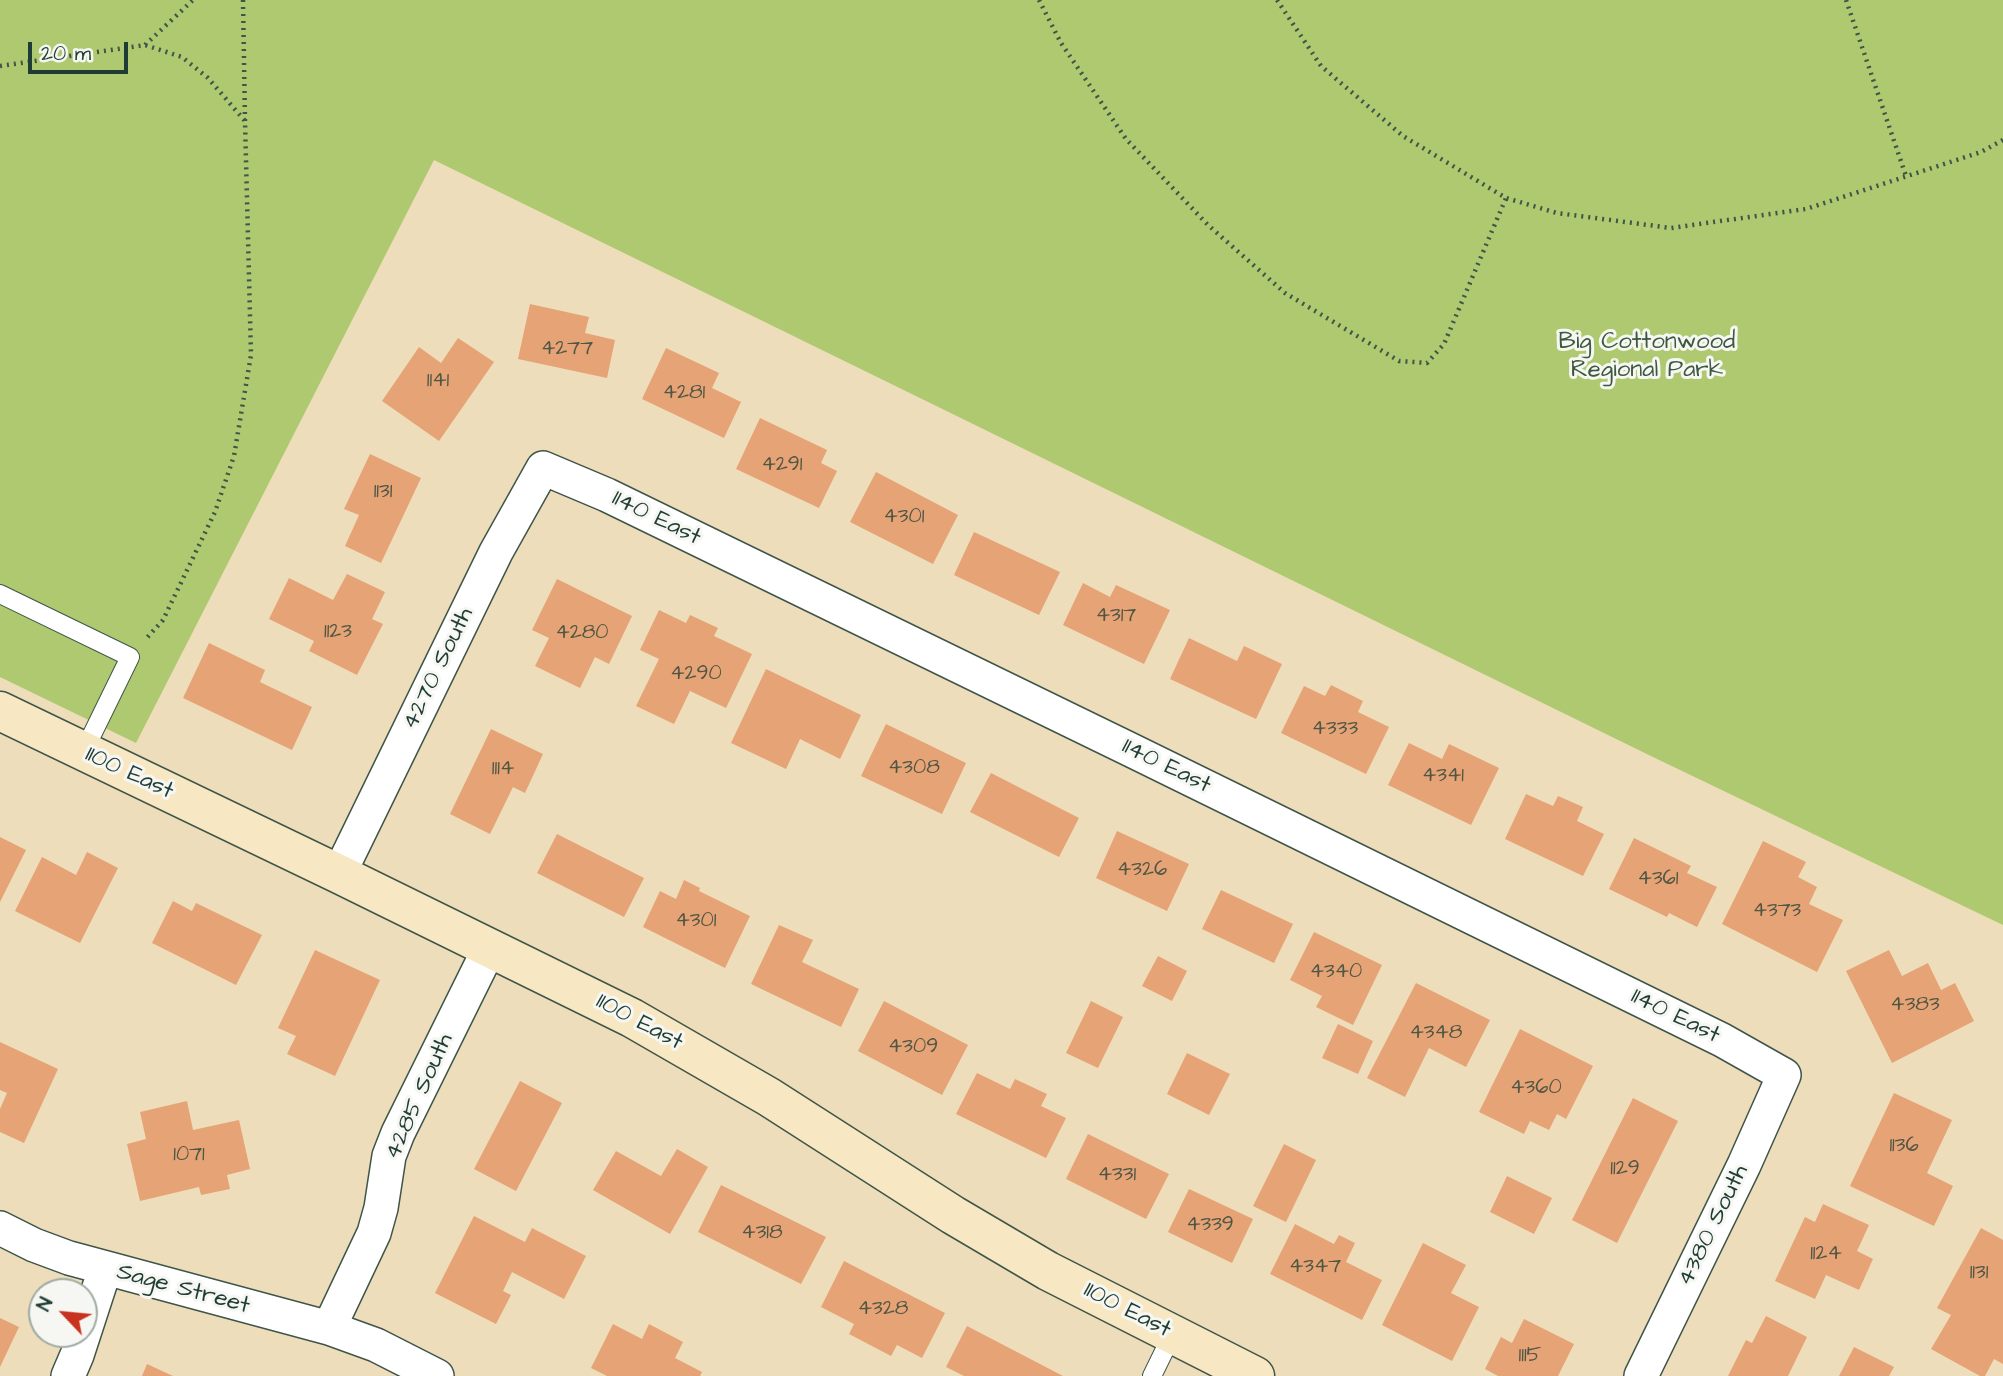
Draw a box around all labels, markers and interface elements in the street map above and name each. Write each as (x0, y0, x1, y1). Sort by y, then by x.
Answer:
scale bar (32, 28, 131, 72)
text: 20 m (41, 39, 91, 68)
park label: Big Cottonwood Regional Park (1559, 329, 1735, 385)
house number: 4277 (541, 337, 593, 363)
house number: 1141 (427, 369, 449, 395)
house number: 4281 (663, 381, 705, 407)
house number: 4291 (762, 453, 802, 479)
house number: 1131 (374, 480, 392, 506)
street label: 1140 East (607, 485, 705, 553)
house number: 4301 (884, 505, 924, 531)
street label: 4270 South (397, 603, 481, 735)
house number: 4317 (1096, 604, 1136, 630)
house number: 1123 (324, 620, 352, 646)
house number: 4280 (555, 621, 609, 647)
house number: 4290 (670, 662, 722, 688)
house number: 4333 (1312, 717, 1358, 743)
street label: 1140 East (1117, 733, 1215, 801)
street label: 1100 East (80, 741, 178, 807)
house number: 4308 (888, 756, 940, 782)
house number: 1114 (492, 757, 514, 783)
house number: 4341 (1422, 764, 1464, 790)
house number: 4326 (1117, 858, 1167, 884)
house number: 4361 (1638, 867, 1678, 893)
house number: 4373 (1753, 899, 1801, 925)
house number: 4301 (676, 909, 716, 935)
house number: 4340 (1310, 960, 1362, 986)
street label: 1140 East (1626, 983, 1724, 1051)
street label: 1100 East (591, 988, 687, 1058)
house number: 4383 (1890, 993, 1940, 1019)
house number: 4348 (1410, 1021, 1462, 1047)
street label: 4285 South (379, 1030, 461, 1164)
house number: 4309 (888, 1035, 938, 1061)
house number: 4360 (1510, 1076, 1562, 1102)
house number: 1136 (1889, 1134, 1919, 1160)
house number: 1071 (173, 1143, 205, 1169)
house number: 1129 (1610, 1157, 1640, 1183)
street label: 4380 South (1672, 1161, 1756, 1291)
house number: 4331 (1098, 1163, 1136, 1189)
house number: 4339 (1186, 1213, 1234, 1239)
house number: 4318 (741, 1221, 783, 1247)
house number: 1124 (1810, 1242, 1842, 1268)
house number: 4347 (1289, 1255, 1341, 1281)
street label: Sage Street (113, 1258, 253, 1322)
house number: 1131 (1970, 1261, 1988, 1287)
street label: 1100 East (1078, 1277, 1176, 1345)
north arrow (28, 1278, 98, 1348)
text: N (31, 1293, 60, 1316)
house number: 4328 (858, 1297, 908, 1323)
house number: 1115 (1519, 1344, 1541, 1370)

